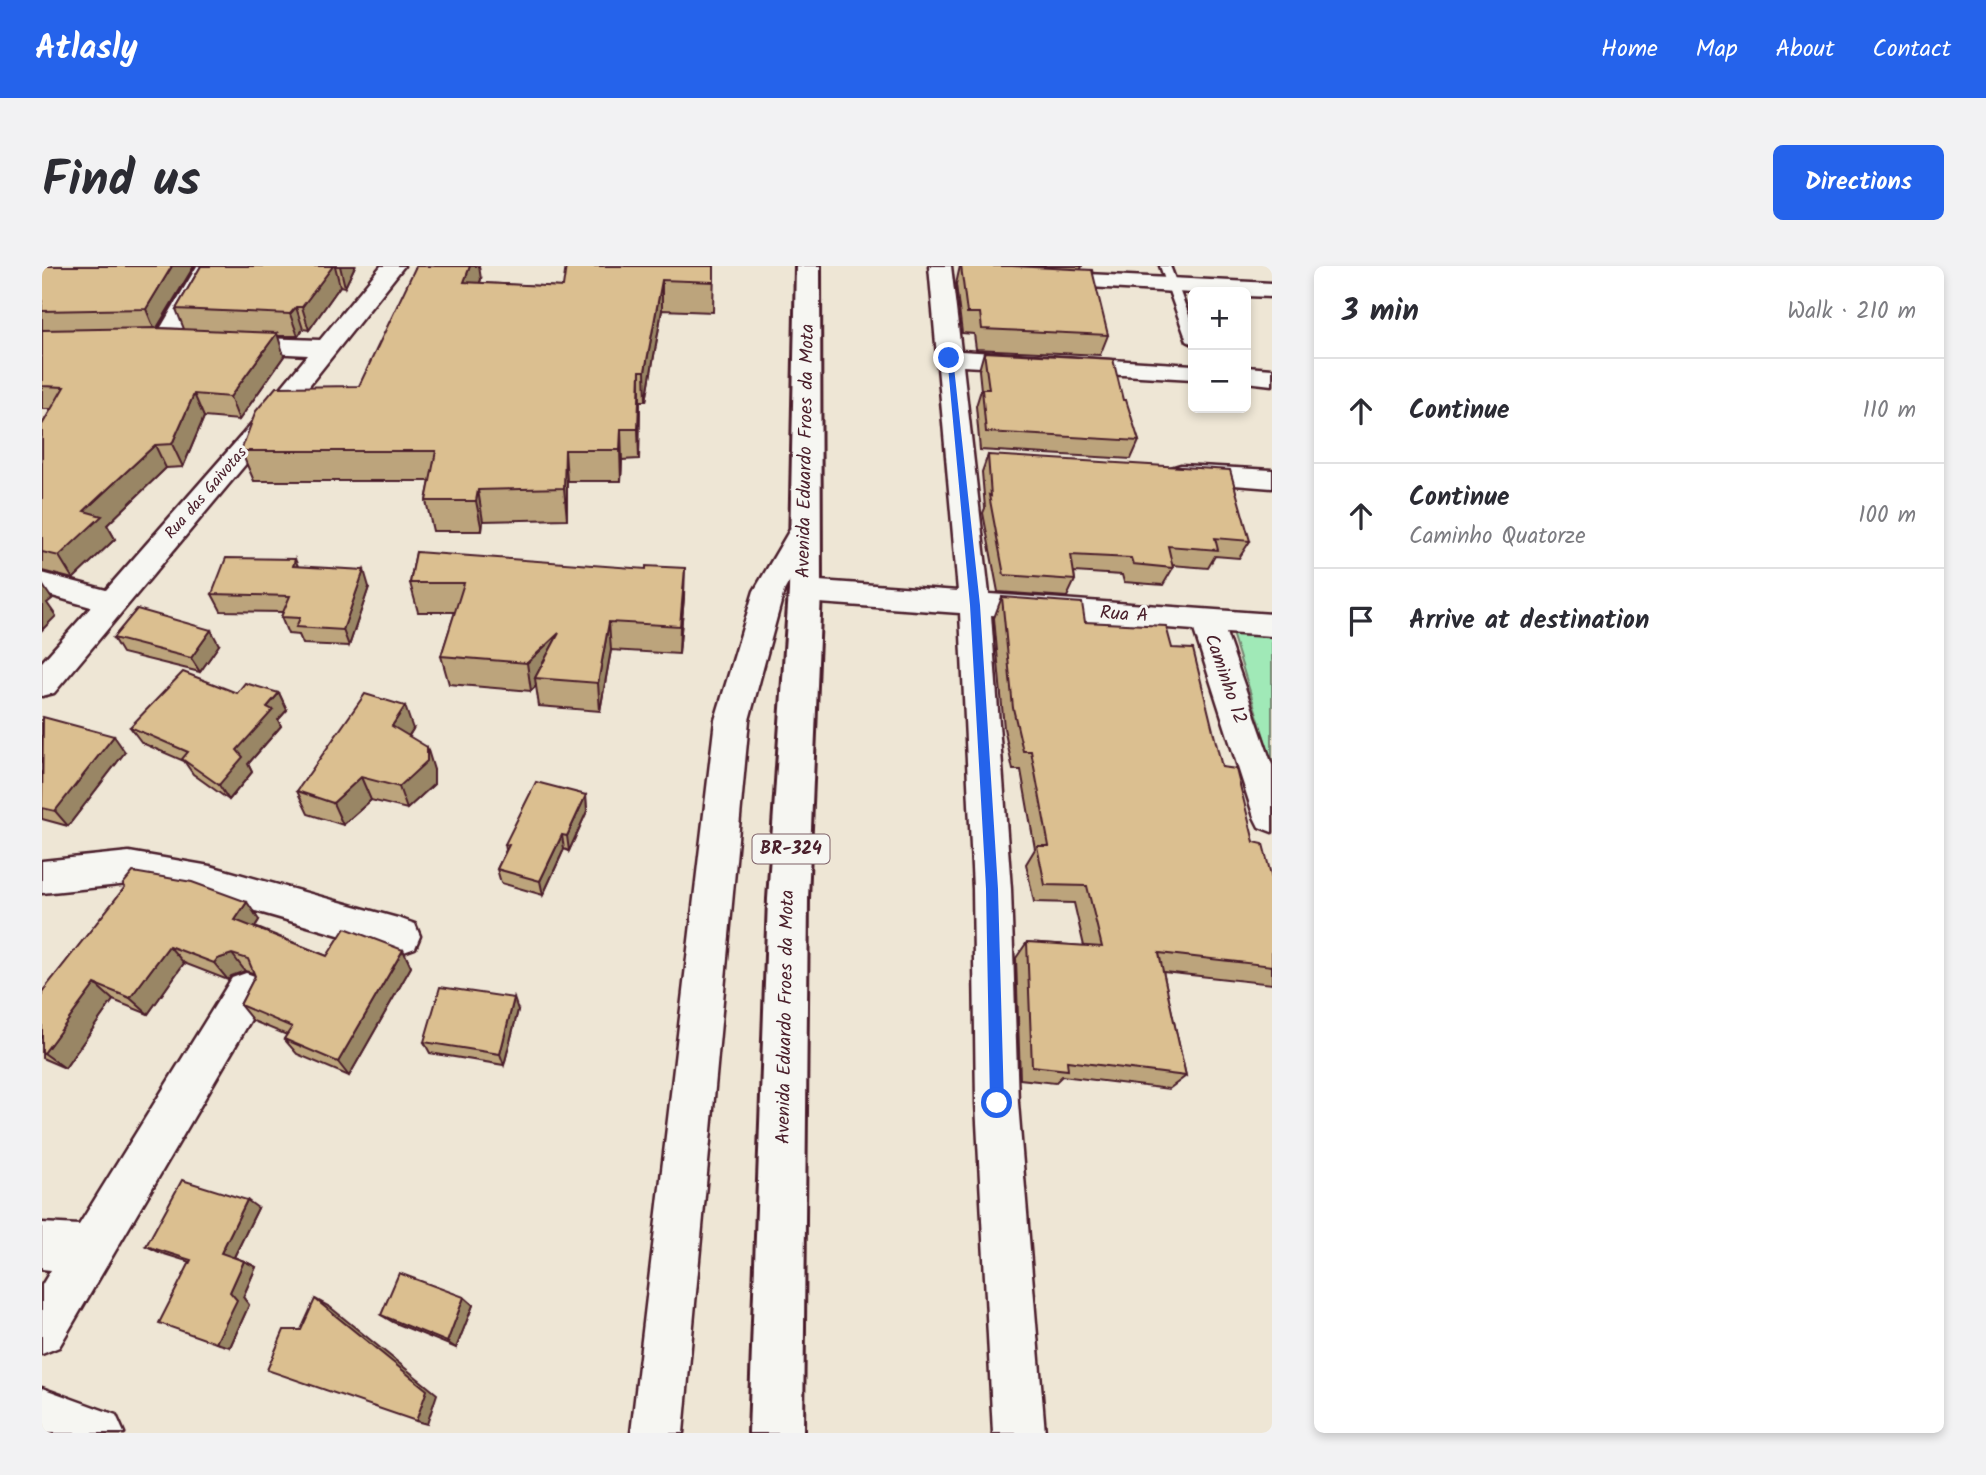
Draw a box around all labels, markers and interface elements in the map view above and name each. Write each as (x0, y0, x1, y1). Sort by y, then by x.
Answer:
text: Atlasly (35, 23, 138, 76)
text: Home (1601, 30, 1658, 69)
text: Map (1696, 30, 1738, 69)
text: About (1776, 30, 1834, 69)
text: Contact (1872, 30, 1951, 69)
text: Find us (42, 143, 200, 221)
button: Directions (1773, 145, 1944, 220)
map controls (1188, 287, 1251, 413)
button: + (1188, 287, 1251, 350)
text: 3 min (1342, 288, 1419, 336)
text: Walk · 210 m (1787, 294, 1916, 330)
street label: Avenida Eduardo Froes da Mota (789, 324, 823, 578)
route end (933, 342, 964, 373)
button: − (1188, 350, 1251, 413)
text: Continue (1409, 390, 1510, 432)
icon: ahead (1342, 392, 1380, 430)
text: 110 m (1863, 393, 1916, 429)
street label: Rua das Gaivotas (159, 441, 253, 545)
text: Continue (1409, 477, 1510, 519)
icon: ahead (1342, 497, 1380, 535)
text: 100 m (1858, 498, 1916, 534)
text: Caminho Quatorze (1409, 519, 1586, 555)
street label: Rua A (1099, 598, 1149, 632)
text: Arrive at destination (1409, 600, 1649, 642)
icon: arrive (1342, 602, 1380, 640)
street label: Caminho 12 (1196, 630, 1254, 728)
road number: BR-324 (752, 834, 830, 864)
street label: Avenida Eduardo Froes da Mota (769, 890, 803, 1144)
route start (981, 1087, 1012, 1118)

